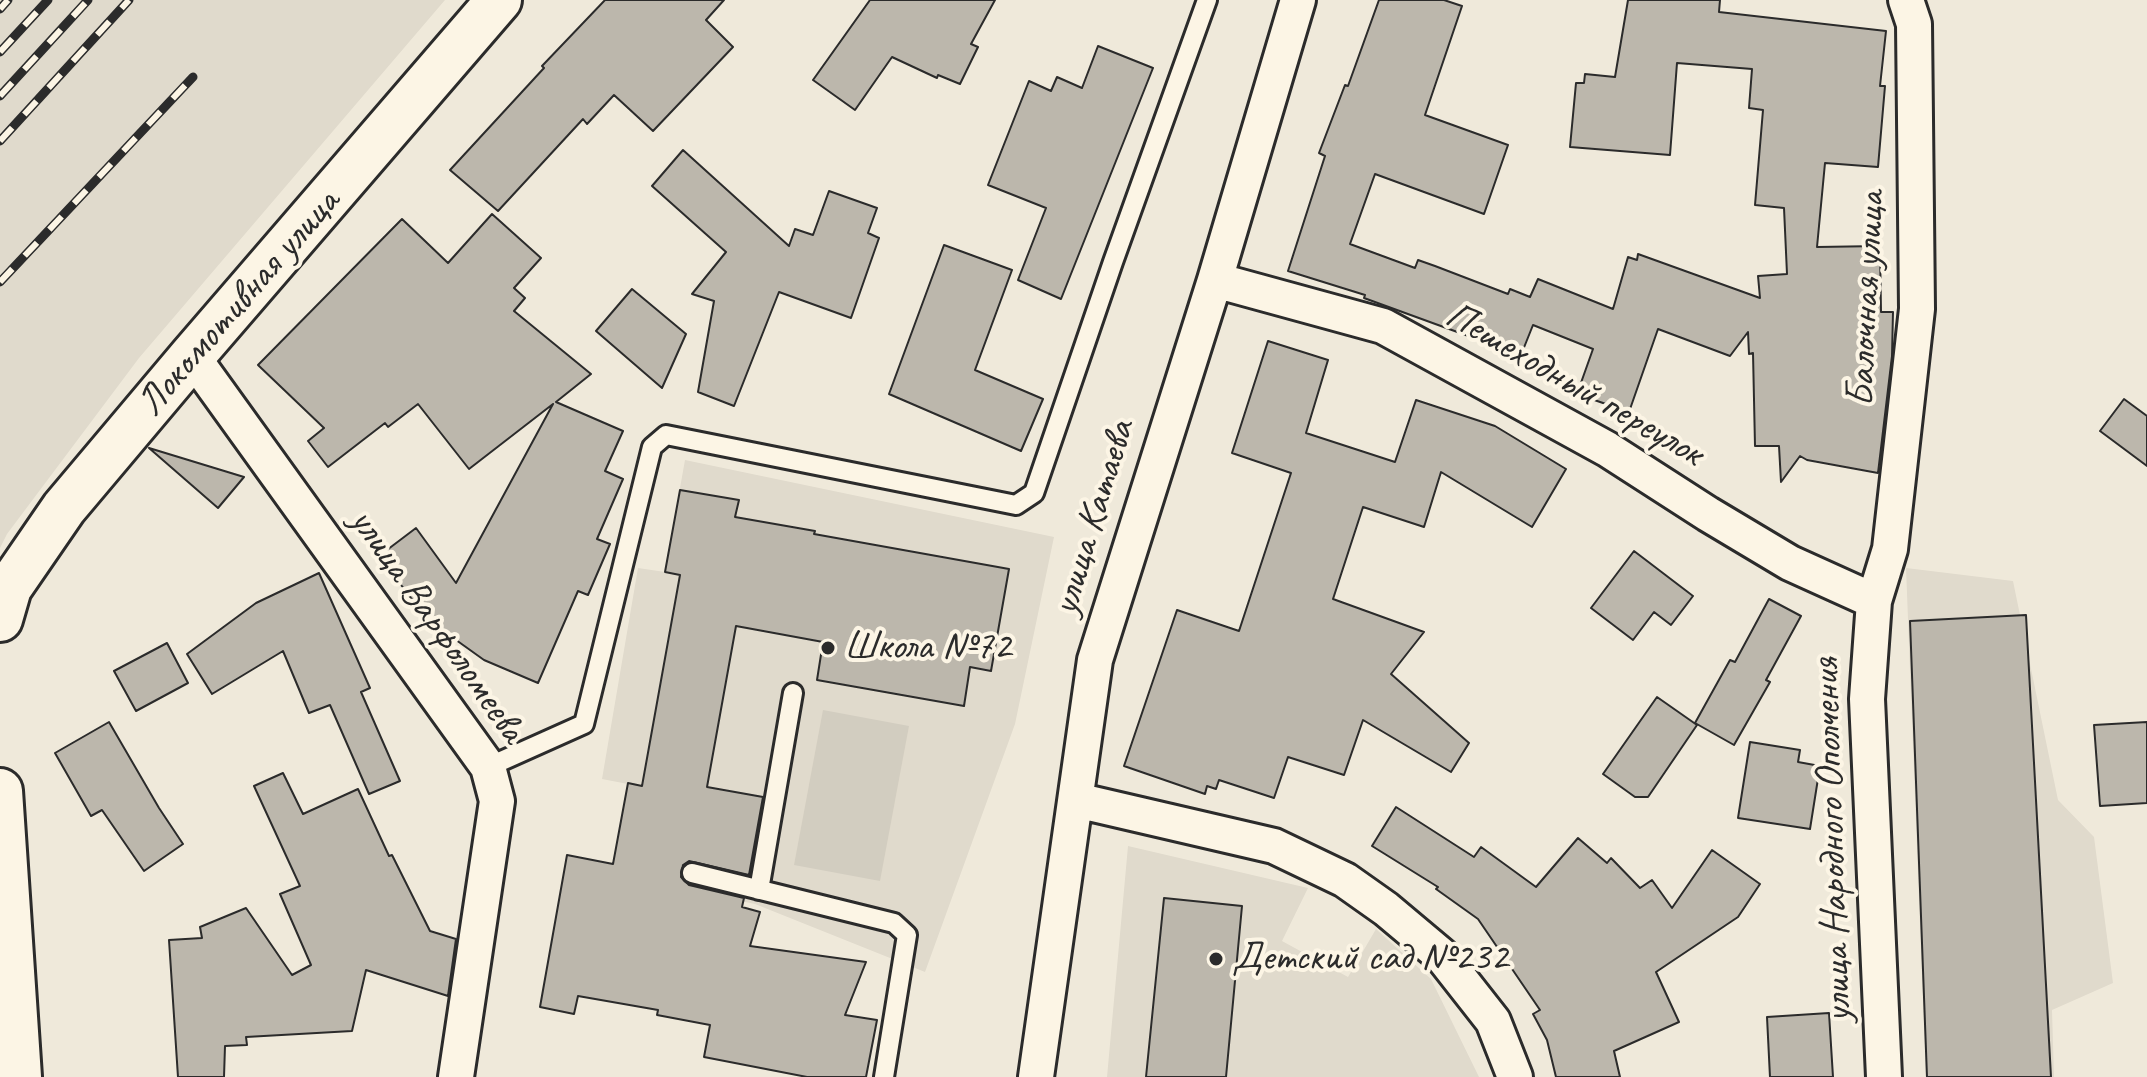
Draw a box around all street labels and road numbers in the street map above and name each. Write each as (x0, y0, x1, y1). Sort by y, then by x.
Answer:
street label: Локомотивная улица (127, 180, 351, 426)
street label: Балочная улица (1837, 190, 1897, 408)
street label: Пешеходный переулок (1437, 292, 1711, 478)
street label: улица Катаева (1042, 415, 1146, 621)
street label: улица Варфоломеева (338, 499, 536, 753)
street label: улица Народного Ополчения (1803, 657, 1863, 1023)

